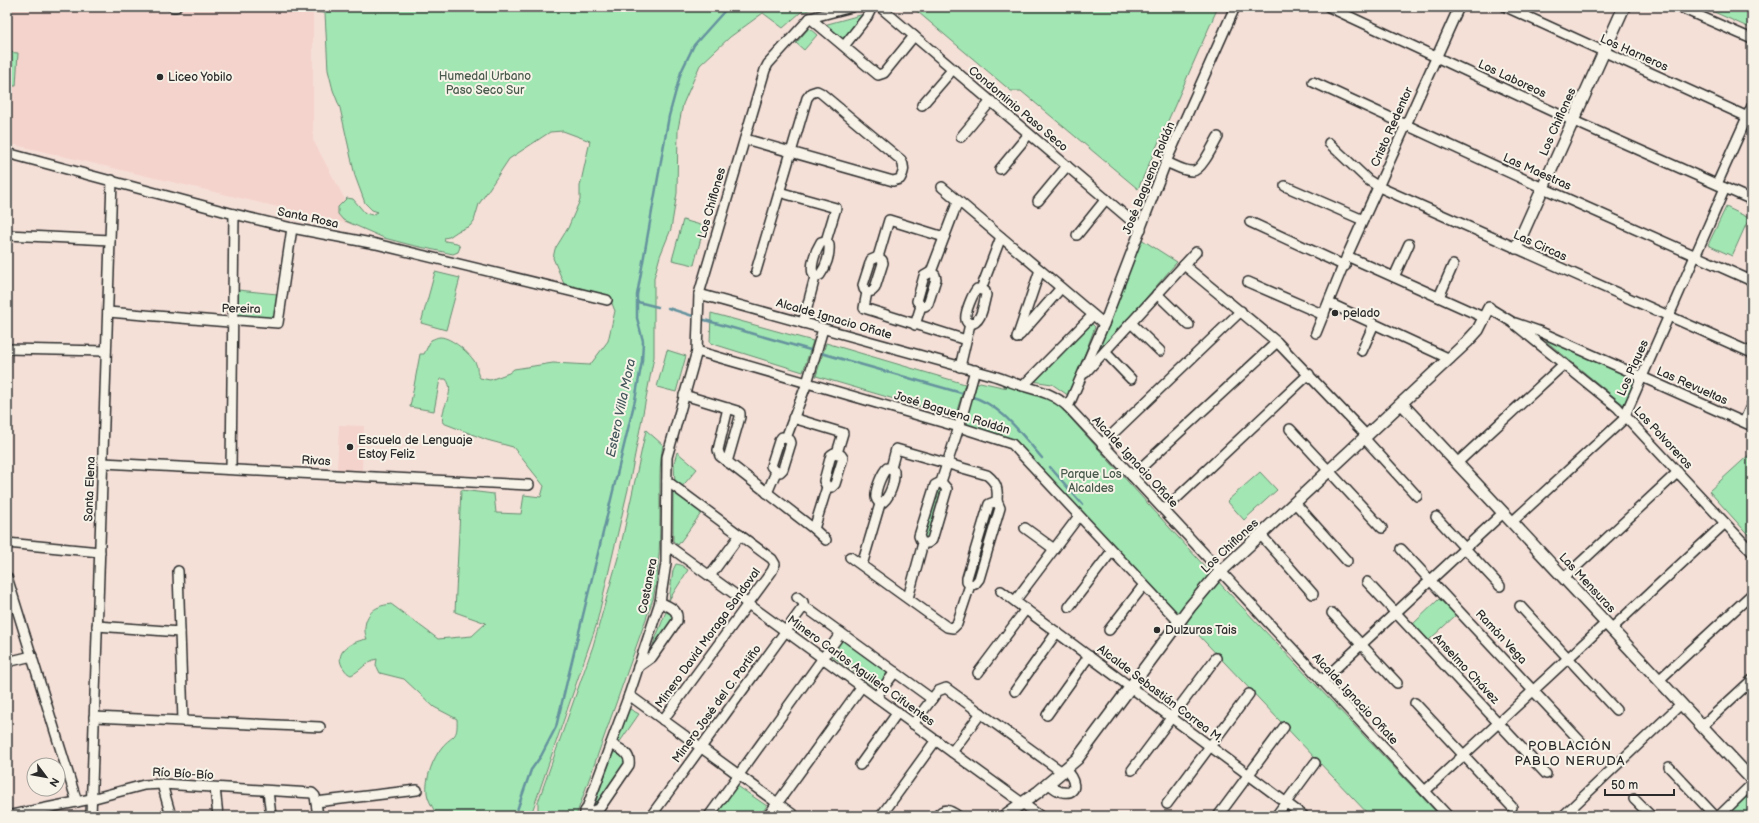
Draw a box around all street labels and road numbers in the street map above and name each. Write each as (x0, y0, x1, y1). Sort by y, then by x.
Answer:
street label: Los Harneros (1598, 31, 1671, 75)
street label: Los Laboreos (1476, 57, 1548, 101)
street label: Condominio Paso Seco (965, 63, 1071, 155)
street label: Cristo Redentor (1368, 84, 1417, 169)
street label: Los Chiflones (1536, 86, 1580, 158)
street label: José Baguena Roldán (1120, 119, 1179, 237)
street label: Las Maestras (1500, 150, 1574, 194)
street label: Los Chiflones (695, 166, 729, 240)
street label: Santa Rosa (276, 204, 340, 232)
street label: Las Circas (1511, 228, 1569, 264)
street label: Alcalde Ignacio Oñate (774, 295, 894, 343)
street label: Pereira (221, 301, 261, 317)
street label: Los Piques (1614, 338, 1652, 398)
street label: Las Revueltas (1654, 364, 1730, 408)
street label: José Baguena Roldán (892, 388, 1012, 438)
street label: Los Polvoreros (1630, 404, 1696, 472)
street label: Alcalde Ignacio Oñate (1089, 413, 1181, 511)
street label: Rivas (301, 453, 331, 469)
street label: Santa Elena (81, 456, 99, 522)
street label: Los Chiflones (1198, 516, 1262, 576)
street label: Las Mensuras (1556, 550, 1619, 616)
street label: Costanera (635, 557, 661, 615)
street label: Minero David Moraga Sandoval (652, 565, 764, 711)
street label: Ramón Vega (1472, 607, 1530, 668)
street label: Minero Carlos Aguilera Cifuentes (784, 612, 938, 730)
street label: Anselmo Chávez (1430, 631, 1502, 707)
street label: Minero José del C. Portiño (669, 642, 765, 766)
street label: Alcalde Sebastián Correa M. (1094, 642, 1226, 746)
street label: Alcalde Ignacio Oñate (1309, 650, 1401, 748)
street label: Río Bío-Bío (152, 765, 214, 783)

